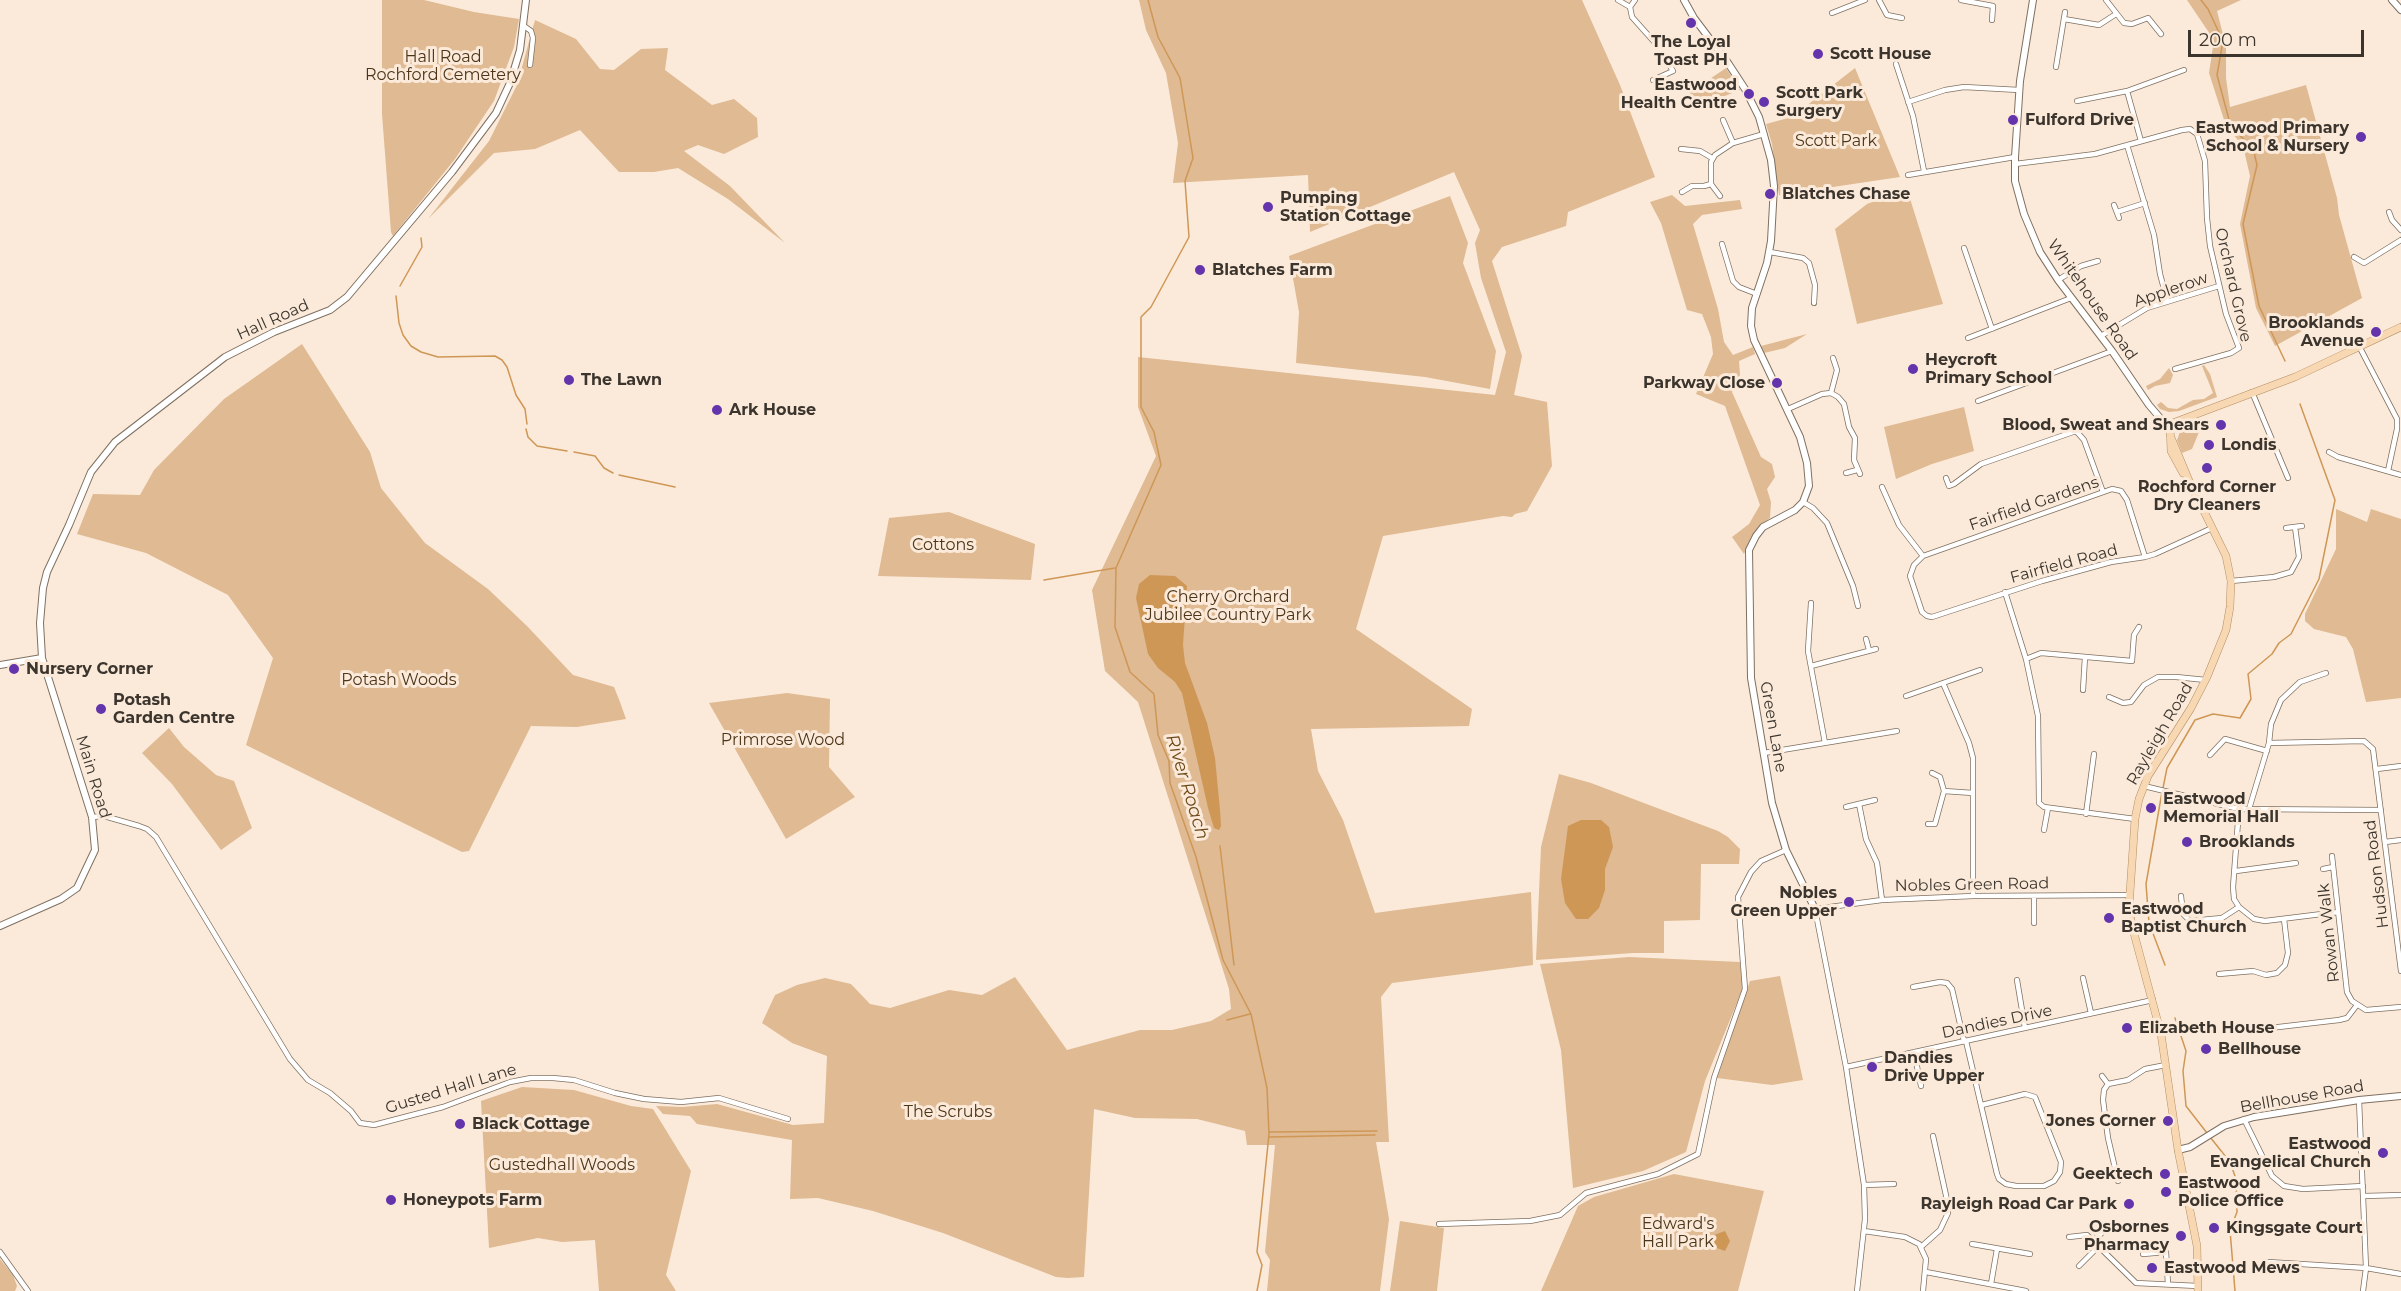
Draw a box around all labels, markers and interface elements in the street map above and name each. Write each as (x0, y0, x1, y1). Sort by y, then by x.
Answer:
marker: The Loyal Toast PH (1684, 16, 1698, 30)
scale bar (2191, 18, 2366, 56)
text: 200 m (2199, 29, 2257, 51)
place label: The Loyal Toast PH (1651, 32, 1731, 70)
place label: Scott House (1830, 44, 1931, 64)
park label: Hall Road Rochford Cemetery (365, 47, 521, 85)
marker: Scott House (1811, 47, 1825, 61)
place label: Eastwood Health Centre (1621, 75, 1737, 113)
place label: Scott Park Surgery (1776, 83, 1863, 121)
marker: Eastwood Health Centre (1742, 87, 1756, 101)
marker: Scott Park Surgery (1757, 95, 1771, 109)
place label: Fulford Drive (2025, 110, 2134, 130)
marker: Fulford Drive (2006, 113, 2020, 127)
place label: Eastwood Primary School & Nursery (2196, 118, 2349, 156)
marker: Eastwood Primary School & Nursery (2354, 130, 2368, 144)
park label: Scott Park (1795, 131, 1877, 151)
place label: Blatches Chase (1782, 184, 1910, 204)
marker: Blatches Chase (1763, 187, 1777, 201)
place label: Pumping Station Cottage (1280, 188, 1411, 226)
marker: Pumping Station Cottage (1261, 200, 1275, 214)
street label: Orchard Grove (2211, 226, 2255, 344)
street label: Whitehouse Road (2043, 236, 2141, 364)
place label: Blatches Farm (1212, 260, 1333, 280)
marker: Blatches Farm (1193, 263, 1207, 277)
street label: Applerow (2131, 268, 2211, 312)
street label: Hall Road (234, 296, 312, 344)
place label: Brooklands Avenue (2268, 313, 2364, 351)
marker: Brooklands Avenue (2369, 325, 2383, 339)
place label: Heycroft Primary School (1925, 350, 2052, 388)
marker: Heycroft Primary School (1906, 362, 1920, 376)
place label: The Lawn (581, 370, 662, 390)
marker: The Lawn (562, 373, 576, 387)
place label: Parkway Close (1643, 373, 1765, 393)
marker: Parkway Close (1770, 376, 1784, 390)
place label: Ark House (729, 400, 816, 420)
marker: Ark House (710, 403, 724, 417)
place label: Blood, Sweat and Shears (2002, 415, 2209, 435)
marker: Blood, Sweat and Shears (2214, 418, 2228, 432)
place label: Londis (2221, 435, 2277, 455)
marker: Londis (2202, 438, 2216, 452)
marker: Rochford Corner Dry Cleaners (2200, 461, 2214, 475)
street label: Fairfield Gardens (1967, 473, 2101, 535)
place label: Rochford Corner Dry Cleaners (2138, 477, 2276, 515)
park label: Cottons (912, 535, 974, 555)
street label: Fairfield Road (2008, 540, 2120, 588)
park label: Cherry Orchard Jubilee Country Park (1145, 587, 1311, 625)
place label: Nursery Corner (26, 659, 153, 679)
marker: Nursery Corner (7, 662, 21, 676)
park label: Potash Woods (341, 670, 457, 690)
street label: Rayleigh Road (2123, 679, 2197, 789)
street label: Green Lane (1756, 680, 1790, 774)
place label: Potash Garden Centre (113, 690, 235, 728)
marker: Potash Garden Centre (94, 702, 108, 716)
park label: Primrose Wood (721, 730, 845, 750)
water label: River Roach (1161, 732, 1213, 842)
street label: Main Road (71, 733, 115, 821)
place label: Eastwood Memorial Hall (2163, 789, 2279, 827)
marker: Eastwood Memorial Hall (2144, 801, 2158, 815)
street label: Hudson Road (2361, 819, 2393, 929)
place label: Brooklands (2199, 832, 2295, 852)
marker: Brooklands (2180, 835, 2194, 849)
street label: Nobles Green Road (1895, 874, 2049, 896)
street label: Rowan Walk (2314, 882, 2344, 984)
place label: Nobles Green Upper (1730, 883, 1837, 921)
marker: Nobles Green Upper (1842, 895, 1856, 909)
place label: Eastwood Baptist Church (2121, 899, 2247, 937)
marker: Eastwood Baptist Church (2102, 911, 2116, 925)
street label: Dandies Drive (1940, 1001, 2054, 1043)
place label: Elizabeth House (2139, 1018, 2275, 1038)
marker: Elizabeth House (2120, 1021, 2134, 1035)
place label: Bellhouse (2218, 1039, 2301, 1059)
marker: Bellhouse (2199, 1042, 2213, 1056)
place label: Dandies Drive Upper (1884, 1048, 1985, 1086)
street label: Gusted Hall Lane (383, 1060, 519, 1118)
marker: Dandies Drive Upper (1865, 1060, 1879, 1074)
street label: Bellhouse Road (2239, 1077, 2365, 1117)
park label: The Scrubs (904, 1102, 992, 1122)
place label: Jones Corner (2046, 1111, 2156, 1131)
place label: Black Cottage (472, 1114, 590, 1134)
marker: Jones Corner (2161, 1114, 2175, 1128)
marker: Black Cottage (453, 1117, 467, 1131)
place label: Eastwood Evangelical Church (2210, 1134, 2371, 1172)
marker: Eastwood Evangelical Church (2376, 1146, 2390, 1160)
park label: Gustedhall Woods (489, 1155, 635, 1175)
place label: Geektech (2073, 1164, 2153, 1184)
marker: Geektech (2158, 1167, 2172, 1181)
place label: Eastwood Police Office (2178, 1173, 2284, 1211)
marker: Eastwood Police Office (2159, 1185, 2173, 1199)
place label: Honeypots Farm (403, 1190, 542, 1210)
marker: Honeypots Farm (384, 1193, 398, 1207)
place label: Rayleigh Road Car Park (1920, 1194, 2117, 1214)
marker: Rayleigh Road Car Park (2122, 1197, 2136, 1211)
park label: Edward's Hall Park (1642, 1214, 1714, 1252)
place label: Osbornes Pharmacy (2084, 1217, 2169, 1255)
place label: Kingsgate Court (2226, 1218, 2363, 1238)
marker: Kingsgate Court (2207, 1221, 2221, 1235)
marker: Osbornes Pharmacy (2174, 1229, 2188, 1243)
place label: Eastwood Mews (2164, 1258, 2300, 1278)
marker: Eastwood Mews (2145, 1261, 2159, 1275)

